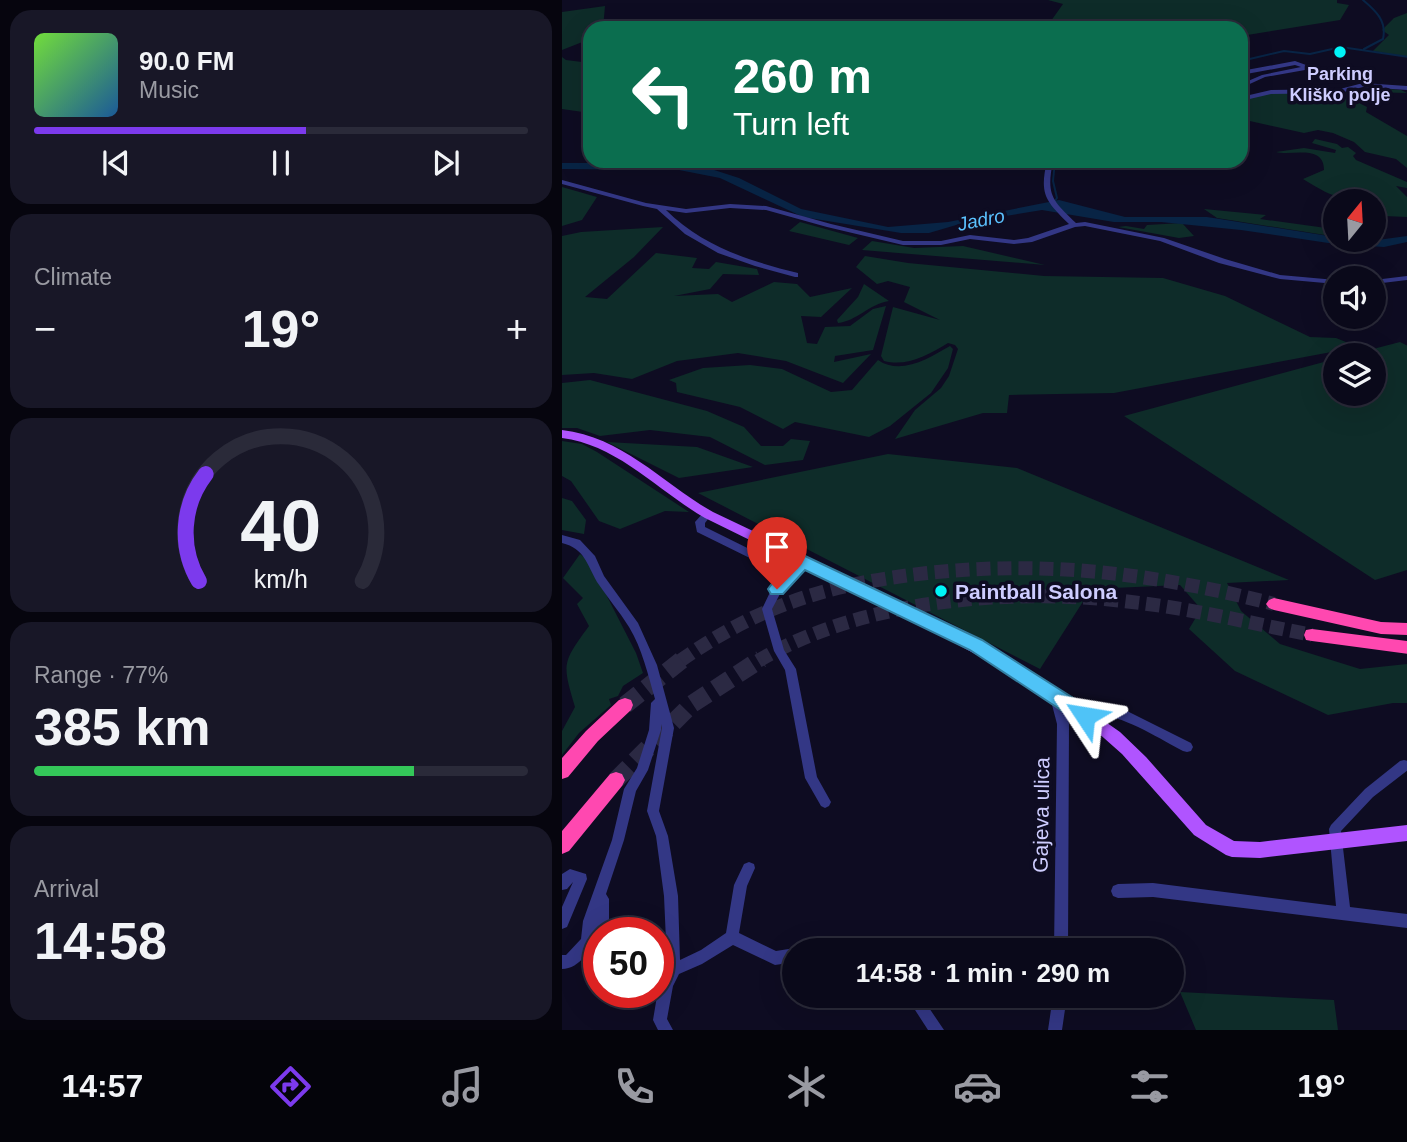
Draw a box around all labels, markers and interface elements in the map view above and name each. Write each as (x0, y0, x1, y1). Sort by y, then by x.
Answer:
marker: Parking Kliško polje (1332, 44, 1348, 60)
text: 90.0 FM (139, 46, 234, 76)
icon: left (618, 49, 709, 140)
text: 260 m (733, 49, 872, 103)
place label: Parking Kliško polje (1289, 64, 1391, 105)
text: Music (139, 77, 199, 103)
text: Turn left (733, 106, 849, 142)
icon: previous (97, 144, 135, 182)
icon: pause (262, 144, 300, 182)
icon: next (427, 144, 465, 182)
north arrow (1323, 189, 1386, 252)
map controls (1323, 189, 1386, 406)
water label: Jadro (955, 205, 1006, 235)
text: Climate (34, 264, 112, 290)
button: sound (1323, 266, 1386, 329)
text: 19° (242, 300, 320, 358)
text: − (34, 308, 56, 350)
text: + (506, 308, 528, 350)
button: layers (1323, 343, 1386, 406)
text: 40 (241, 485, 321, 566)
pin (747, 517, 807, 589)
icon: arrive (758, 528, 796, 566)
text: km/h (254, 565, 308, 593)
place label: Paintball Salona (955, 580, 1118, 603)
marker: Paintball Salona (933, 583, 949, 599)
text: Range · 77% (34, 662, 168, 688)
position arrow (1048, 679, 1122, 753)
text: 385 km (34, 698, 210, 756)
street label: Gajeva ulica (1028, 757, 1054, 873)
text: Arrival (34, 876, 99, 902)
text: 14:58 (34, 912, 167, 970)
speed limit sign: 50 (583, 917, 674, 1008)
text: 14:58 · 1 min · 290 m (856, 958, 1110, 988)
icon: directions (266, 1062, 315, 1111)
icon: music (438, 1062, 487, 1111)
icon: phone (610, 1062, 659, 1111)
icon: climate (782, 1062, 831, 1111)
icon: car (953, 1062, 1002, 1111)
icon: filters (1125, 1062, 1174, 1111)
text: 14:57 (61, 1068, 143, 1104)
text: 19° (1297, 1068, 1346, 1104)

